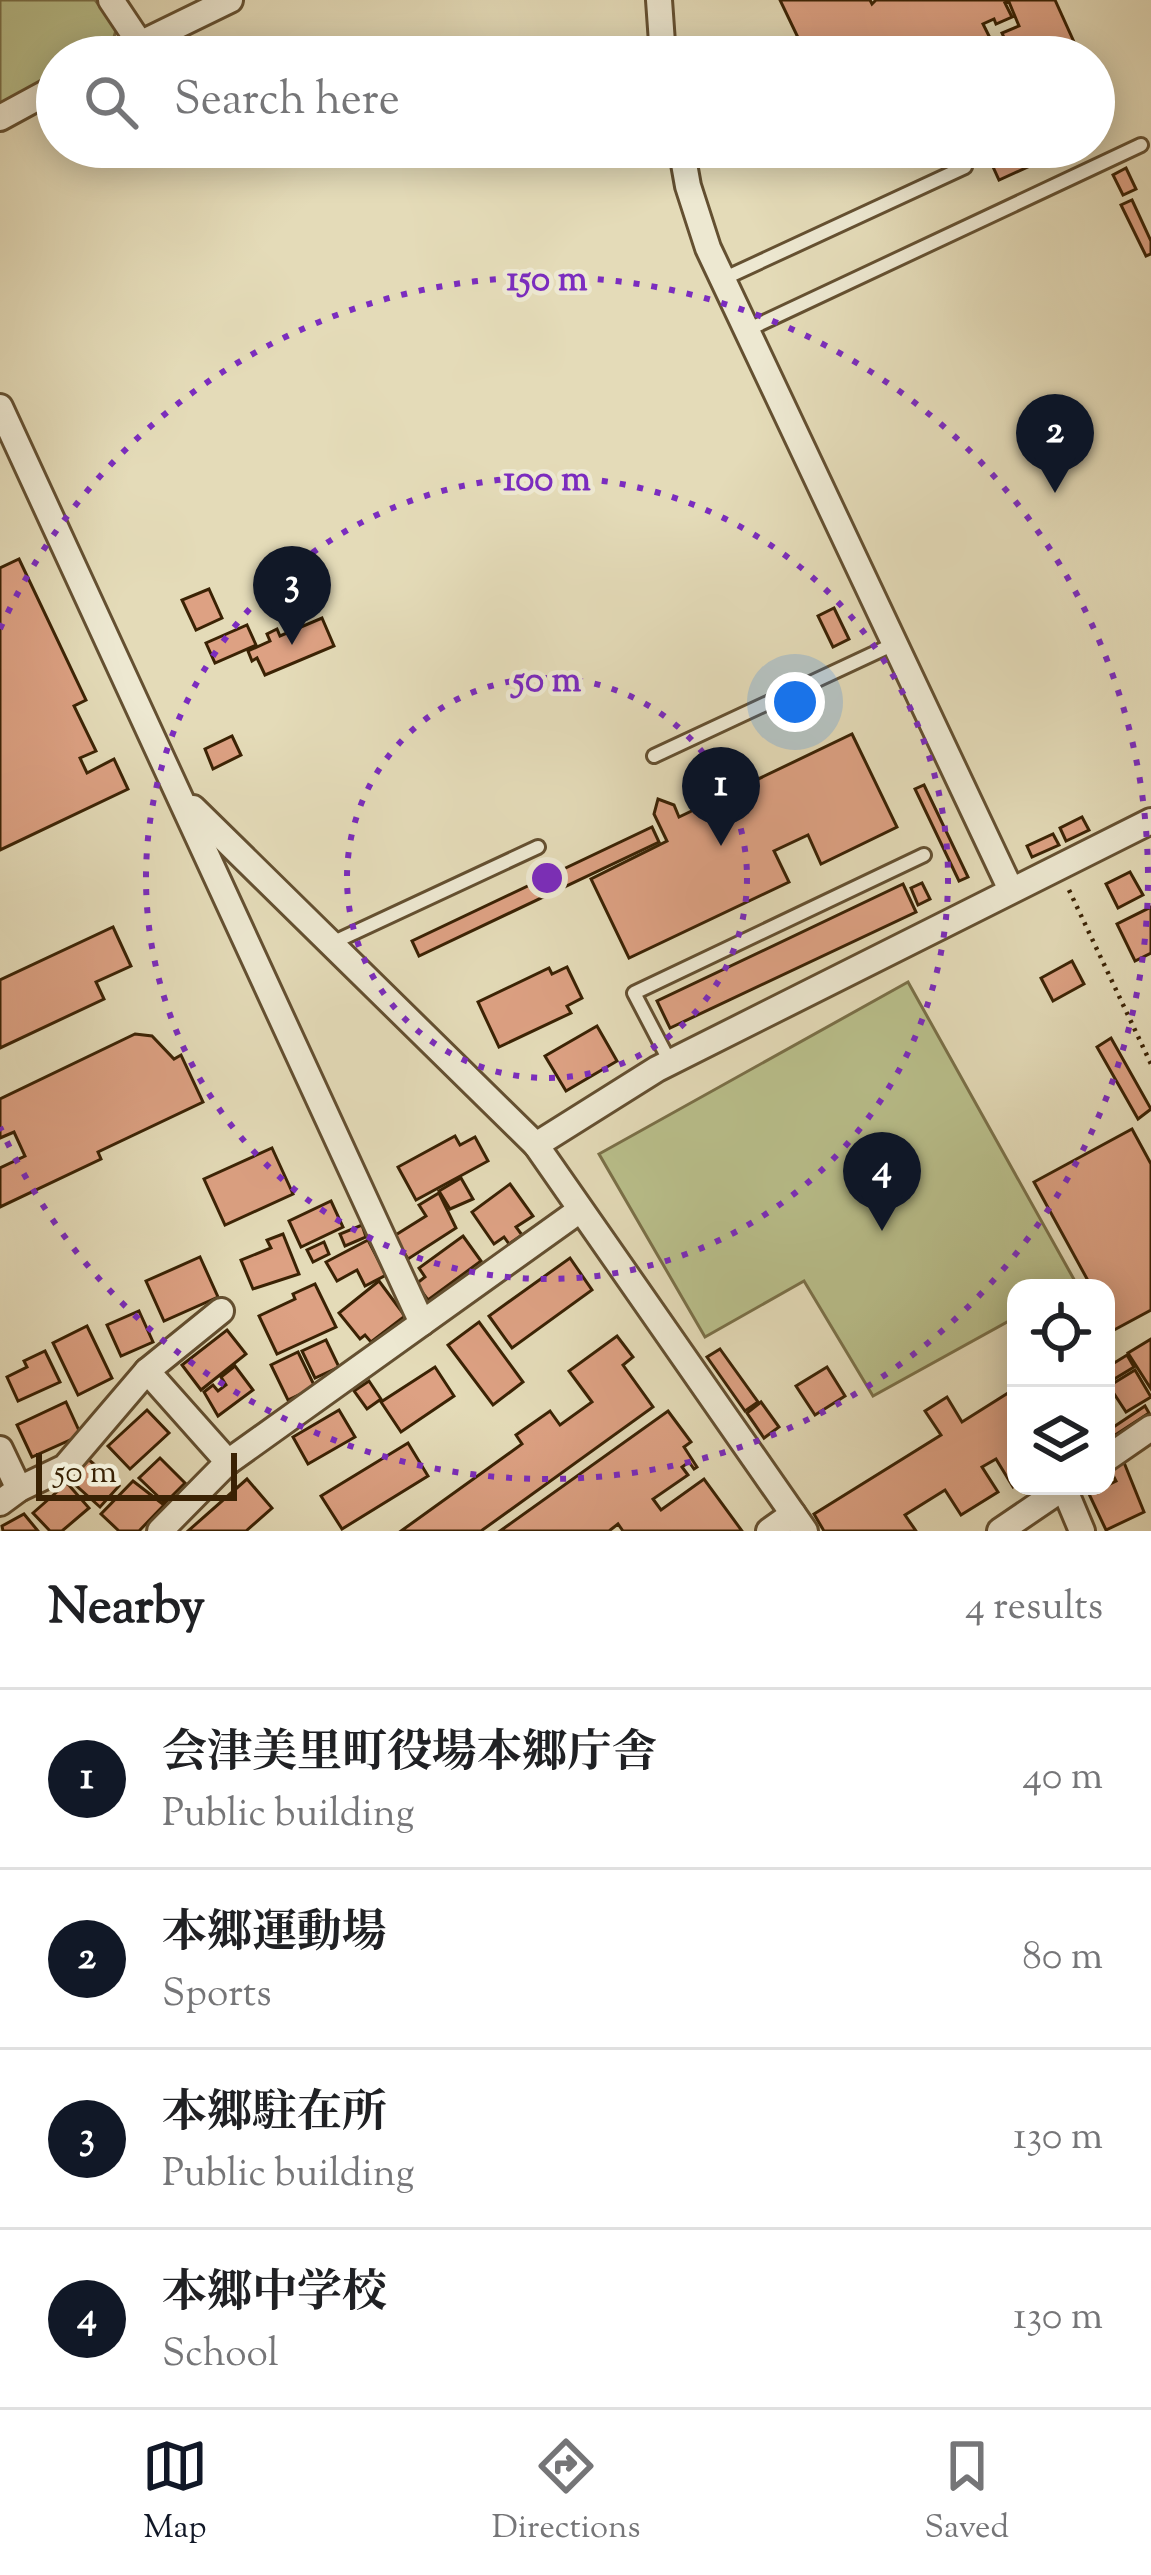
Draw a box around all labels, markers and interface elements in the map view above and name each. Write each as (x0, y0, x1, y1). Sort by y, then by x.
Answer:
search box (36, 36, 1115, 168)
icon: search (78, 69, 144, 135)
text: Search here (174, 70, 400, 135)
text: 150 m (506, 255, 588, 307)
pin: 2 (1016, 394, 1094, 493)
text: 100 m (503, 455, 591, 507)
pin: 3 (253, 546, 331, 645)
text: 50 m (510, 656, 582, 708)
your location (765, 672, 825, 732)
pin: 1 (682, 747, 760, 846)
centre of rings (526, 857, 568, 899)
pin: 4 (843, 1132, 921, 1231)
map controls (1007, 1279, 1115, 1495)
button: locate (1007, 1279, 1115, 1387)
button: layers (1007, 1387, 1115, 1495)
scale bar (36, 1447, 237, 1500)
text: 50 m (54, 1450, 117, 1498)
text: Nearby (48, 1573, 205, 1646)
text: 4 results (965, 1581, 1103, 1637)
text: 会津美里町役場本郷庁舎 (162, 1723, 657, 1788)
text: 1 (80, 1751, 94, 1807)
text: 40 m (1023, 1751, 1103, 1807)
text: Public building (162, 1788, 415, 1844)
text: 本郷運動場 (162, 1903, 387, 1968)
text: 2 (78, 1931, 96, 1987)
text: 80 m (1022, 1931, 1103, 1987)
text: Sports (162, 1968, 272, 2024)
text: 本郷駐在所 (162, 2083, 387, 2148)
text: 3 (79, 2111, 95, 2167)
text: 130 m (1013, 2111, 1103, 2167)
text: Public building (162, 2148, 415, 2204)
text: 本郷中学校 (162, 2263, 387, 2328)
text: 4 (77, 2291, 97, 2347)
text: 130 m (1013, 2291, 1103, 2347)
text: School (162, 2328, 279, 2384)
tab: Map (142, 2433, 208, 2553)
tab: Directions (492, 2433, 641, 2553)
tab: Saved (924, 2433, 1009, 2553)

